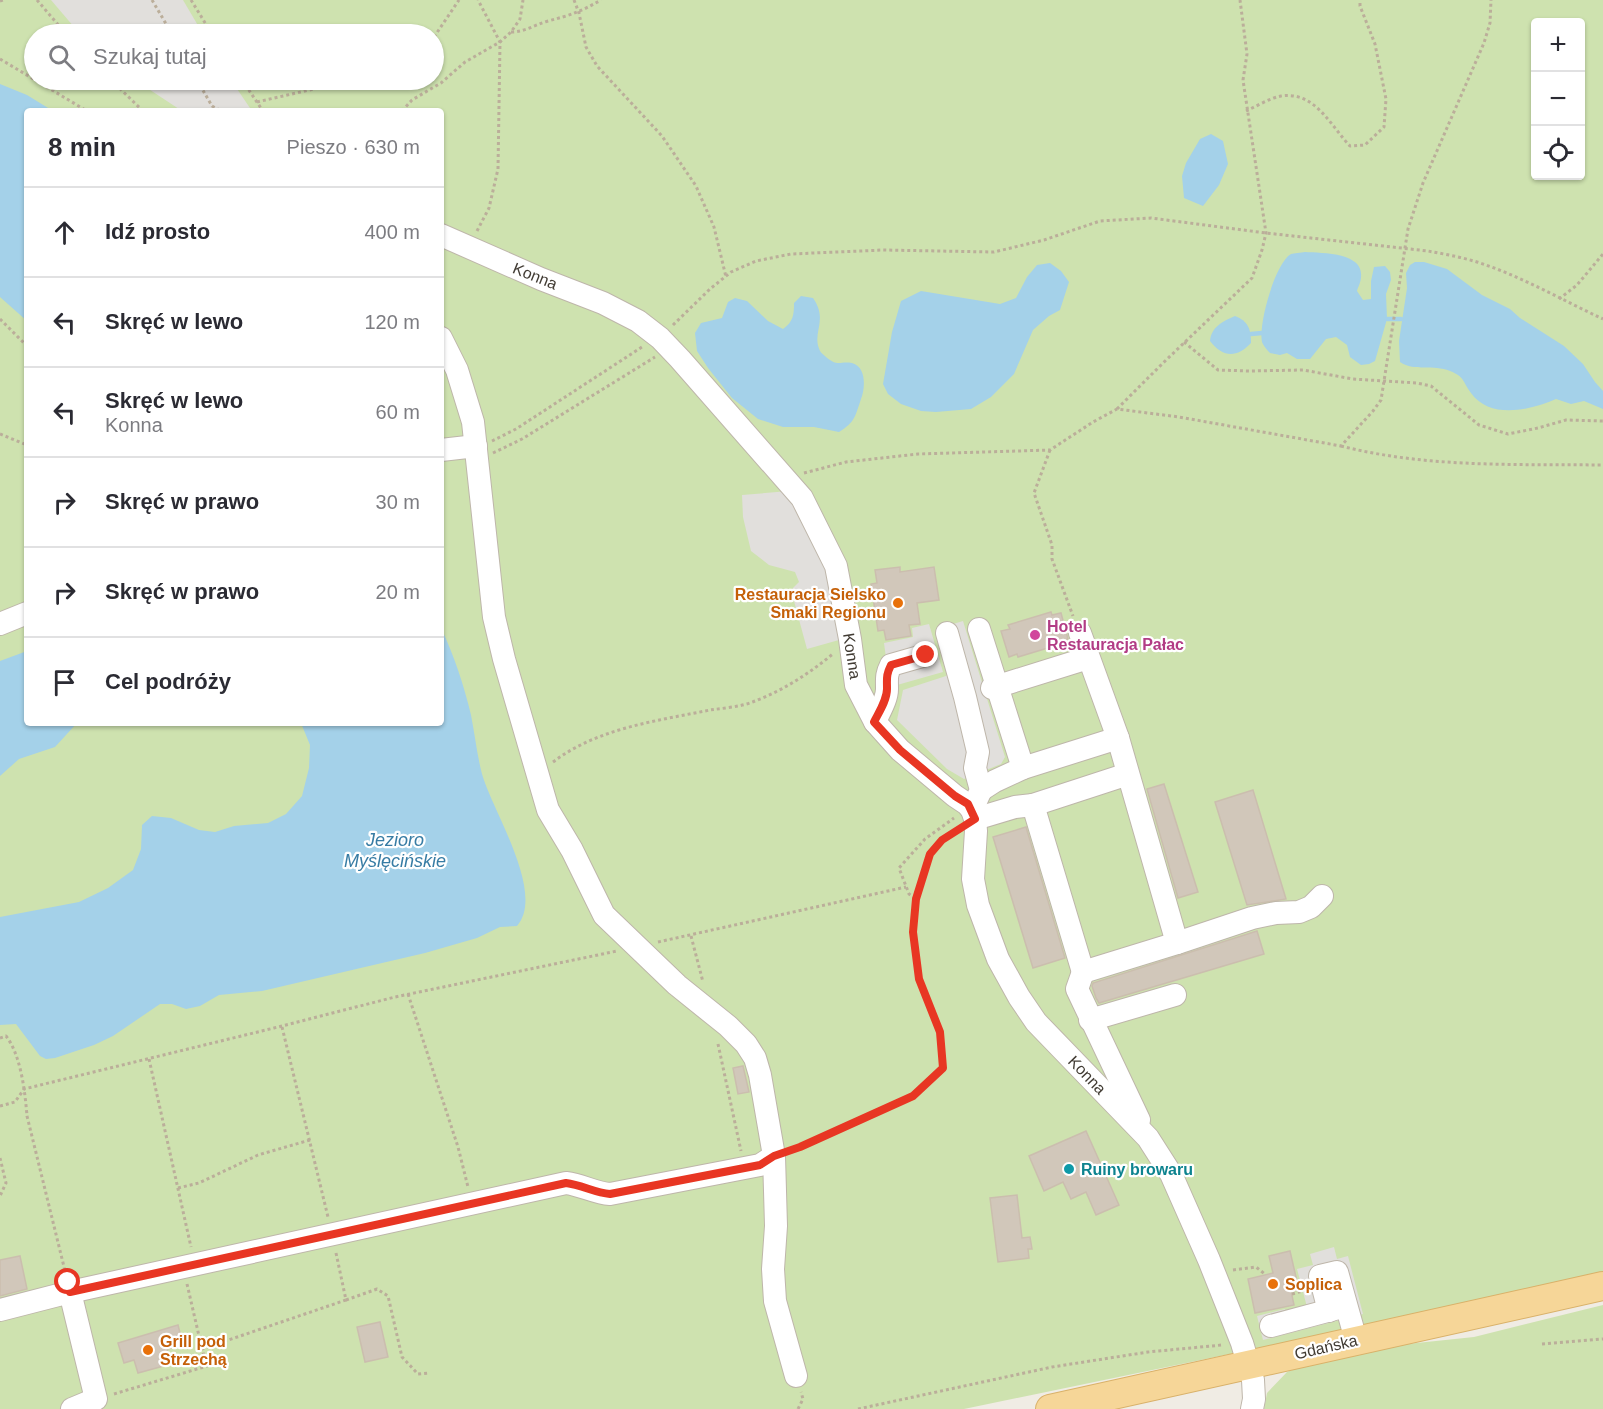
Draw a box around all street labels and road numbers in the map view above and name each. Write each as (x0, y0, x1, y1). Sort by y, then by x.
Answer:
street label: Konna (510, 259, 560, 293)
street label: Konna (840, 632, 864, 680)
street label: Konna (1065, 1052, 1109, 1098)
street label: Gdańska (1293, 1331, 1359, 1362)

